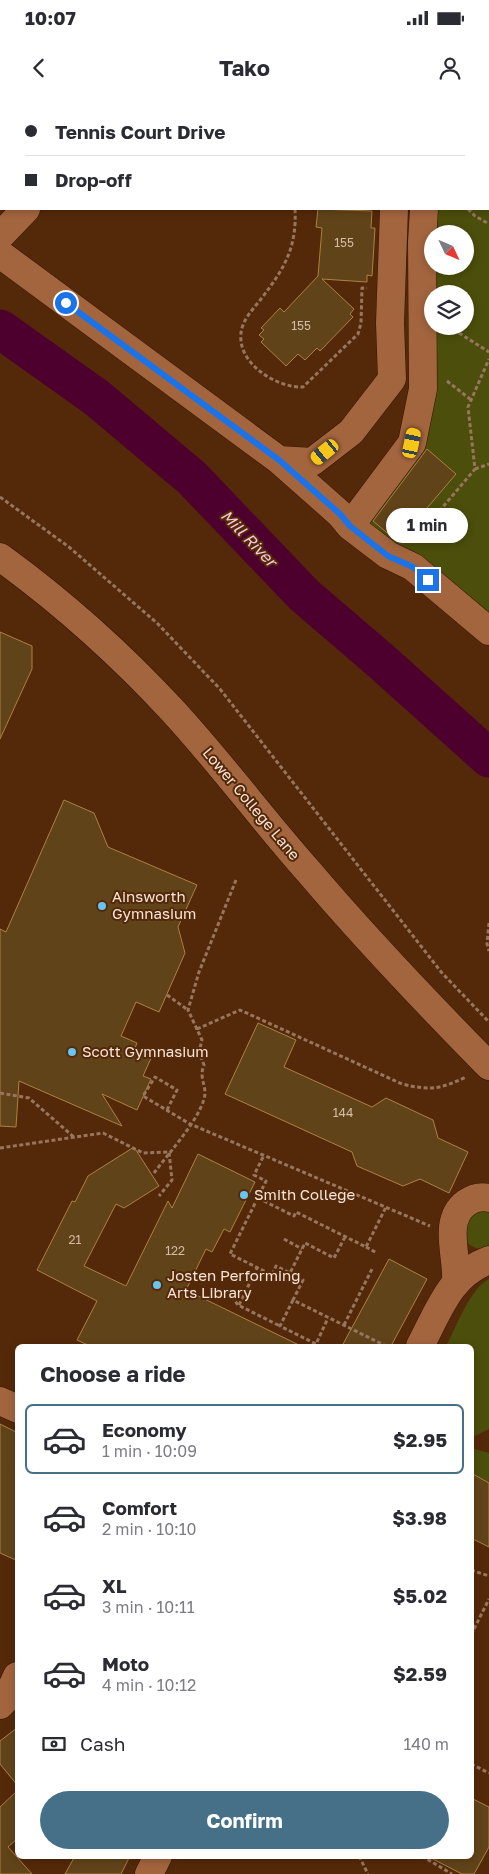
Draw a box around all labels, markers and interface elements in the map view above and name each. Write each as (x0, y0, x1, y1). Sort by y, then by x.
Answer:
text: 10:07 (25, 6, 76, 29)
icon: back (25, 54, 53, 82)
text: Tako (219, 54, 270, 81)
icon: person (436, 54, 464, 82)
text: Tennis Court Drive (55, 120, 225, 143)
text: Drop-off (55, 168, 132, 191)
north arrow (424, 225, 474, 275)
map controls (424, 225, 474, 335)
house number: 155 (334, 235, 354, 250)
button: layers (424, 285, 474, 335)
route start (55, 292, 77, 314)
house number: 155 (291, 318, 311, 333)
car (401, 427, 422, 459)
car (308, 437, 341, 467)
water label: Mill River (217, 505, 283, 573)
callout: 1 min (387, 508, 469, 542)
text: 1 min (407, 515, 447, 535)
route end (417, 569, 439, 591)
street label: Lower College Lane (199, 743, 304, 864)
place label: Ainsworth Gymnasium (112, 887, 196, 922)
marker: Ainsworth Gymnasium (96, 900, 108, 912)
place label: Scott Gymnasium (82, 1042, 209, 1060)
marker: Scott Gymnasium (66, 1046, 78, 1058)
house number: 144 (333, 1105, 353, 1120)
place label: Smith College (254, 1185, 355, 1203)
marker: Smith College (238, 1189, 250, 1201)
house number: 21 (69, 1232, 82, 1247)
house number: 122 (165, 1243, 185, 1258)
place label: Josten Performing Arts Library (167, 1266, 300, 1301)
marker: Josten Performing Arts Library (151, 1279, 163, 1291)
text: Choose a ride (40, 1360, 186, 1387)
icon: car (42, 1417, 87, 1462)
text: Economy (102, 1418, 187, 1441)
text: $2.95 (393, 1428, 447, 1451)
text: 1 min · 10:09 (102, 1441, 197, 1461)
icon: car (42, 1495, 87, 1540)
text: Comfort (102, 1496, 177, 1519)
text: $3.98 (392, 1506, 447, 1529)
text: 2 min · 10:10 (102, 1519, 197, 1539)
icon: car (42, 1573, 87, 1618)
text: XL (102, 1574, 127, 1597)
text: $5.02 (393, 1584, 447, 1607)
text: 3 min · 10:11 (102, 1597, 194, 1617)
icon: car (42, 1651, 87, 1696)
text: Moto (102, 1652, 149, 1675)
text: $2.59 (393, 1662, 447, 1685)
text: 4 min · 10:12 (102, 1675, 196, 1695)
icon: cash (40, 1730, 68, 1758)
text: Cash (80, 1732, 125, 1755)
text: 140 m (403, 1734, 449, 1754)
button: Confirm (40, 1791, 449, 1849)

